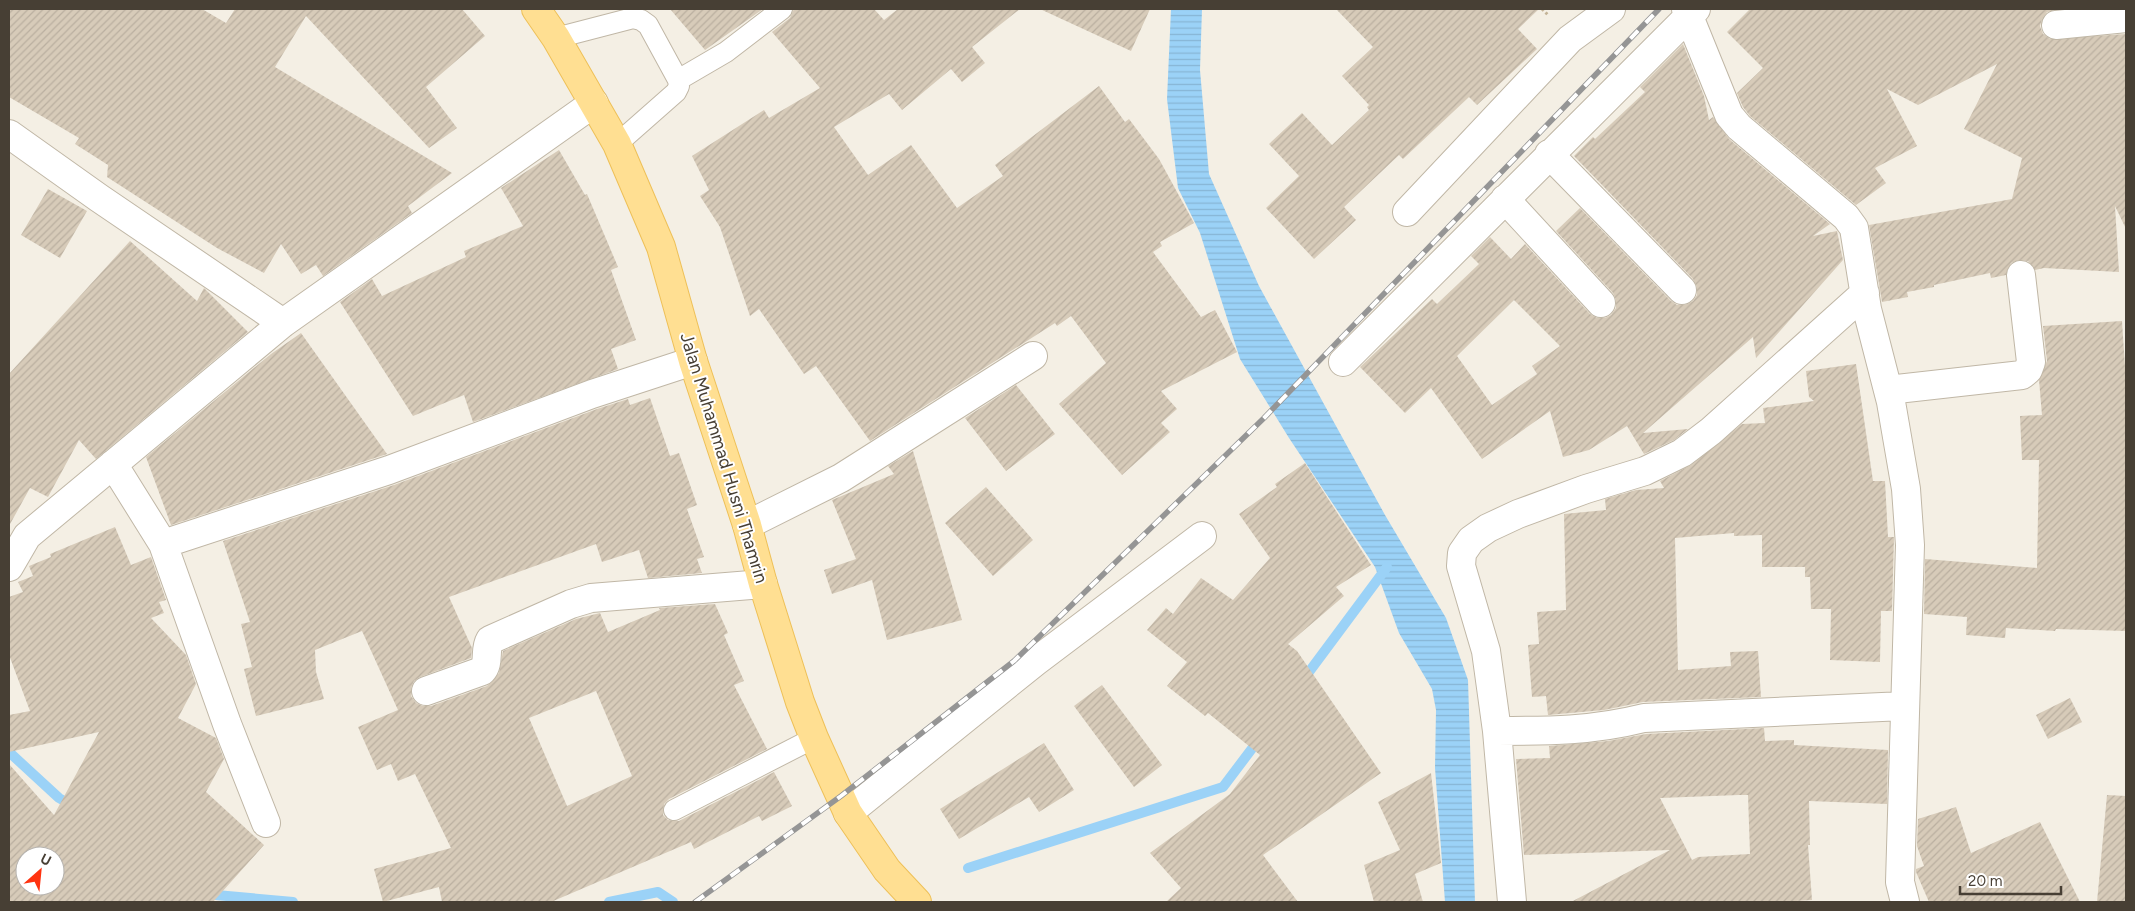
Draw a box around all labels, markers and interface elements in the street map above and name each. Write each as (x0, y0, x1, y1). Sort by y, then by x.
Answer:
street label: Jalan Muhammad Husni Thamrin (675, 330, 773, 586)
north arrow (15, 846, 65, 896)
text: U (37, 850, 54, 870)
scale bar (1960, 864, 2061, 896)
text: 20 m (1968, 872, 2002, 890)

